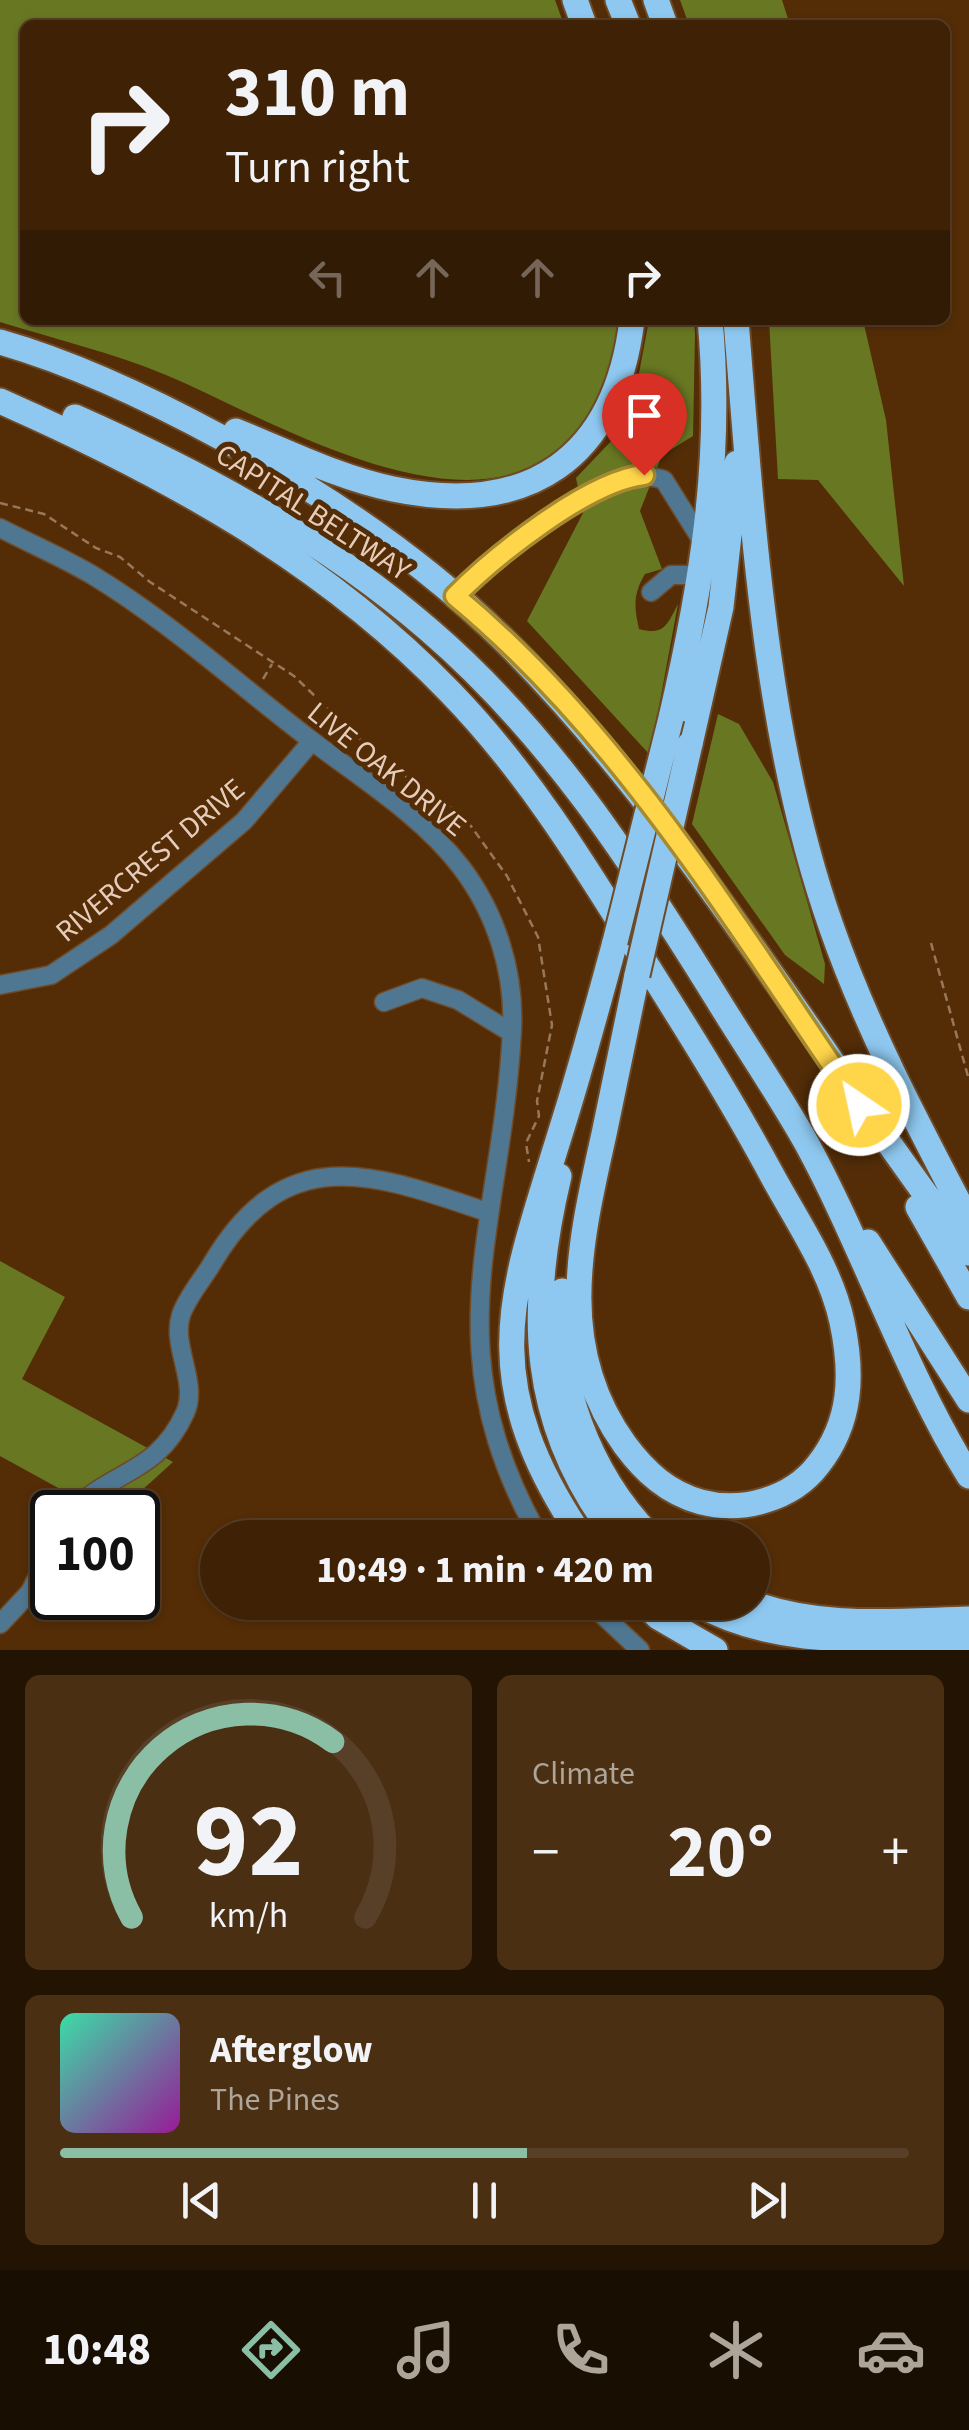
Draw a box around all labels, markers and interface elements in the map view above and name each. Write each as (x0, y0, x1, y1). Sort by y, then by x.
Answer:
text: 310 m (225, 43, 410, 143)
icon: right (60, 60, 190, 190)
text: Turn right (225, 136, 410, 200)
icon: left (300, 250, 355, 305)
icon: ahead (405, 250, 460, 305)
icon: ahead (510, 250, 565, 305)
icon: right (615, 250, 670, 305)
pin (602, 373, 687, 476)
icon: arrive (617, 388, 672, 443)
street label: CAPITAL BELTWAY (207, 433, 419, 592)
street label: LIVE OAK DRIVE (298, 692, 475, 847)
street label: RIVERCREST DRIVE (46, 768, 254, 953)
position arrow (807, 1053, 911, 1157)
speed limit sign: 100 (30, 1490, 160, 1620)
text: 10:49 · 1 min · 420 m (316, 1543, 654, 1597)
text: Climate (532, 1751, 635, 1797)
text: 92 (194, 1769, 303, 1917)
text: 20° (667, 1799, 774, 1906)
text: − (532, 1814, 559, 1892)
text: + (882, 1814, 909, 1892)
text: km/h (209, 1890, 288, 1941)
text: Afterglow (210, 2023, 373, 2077)
text: The Pines (210, 2077, 340, 2123)
icon: previous (174, 2173, 229, 2228)
icon: pause (457, 2173, 512, 2228)
icon: next (740, 2173, 795, 2228)
icon: directions (236, 2315, 306, 2385)
icon: music (391, 2315, 461, 2385)
icon: phone (546, 2315, 616, 2385)
icon: climate (701, 2315, 771, 2385)
icon: car (856, 2315, 926, 2385)
text: 10:48 (43, 2318, 151, 2382)

